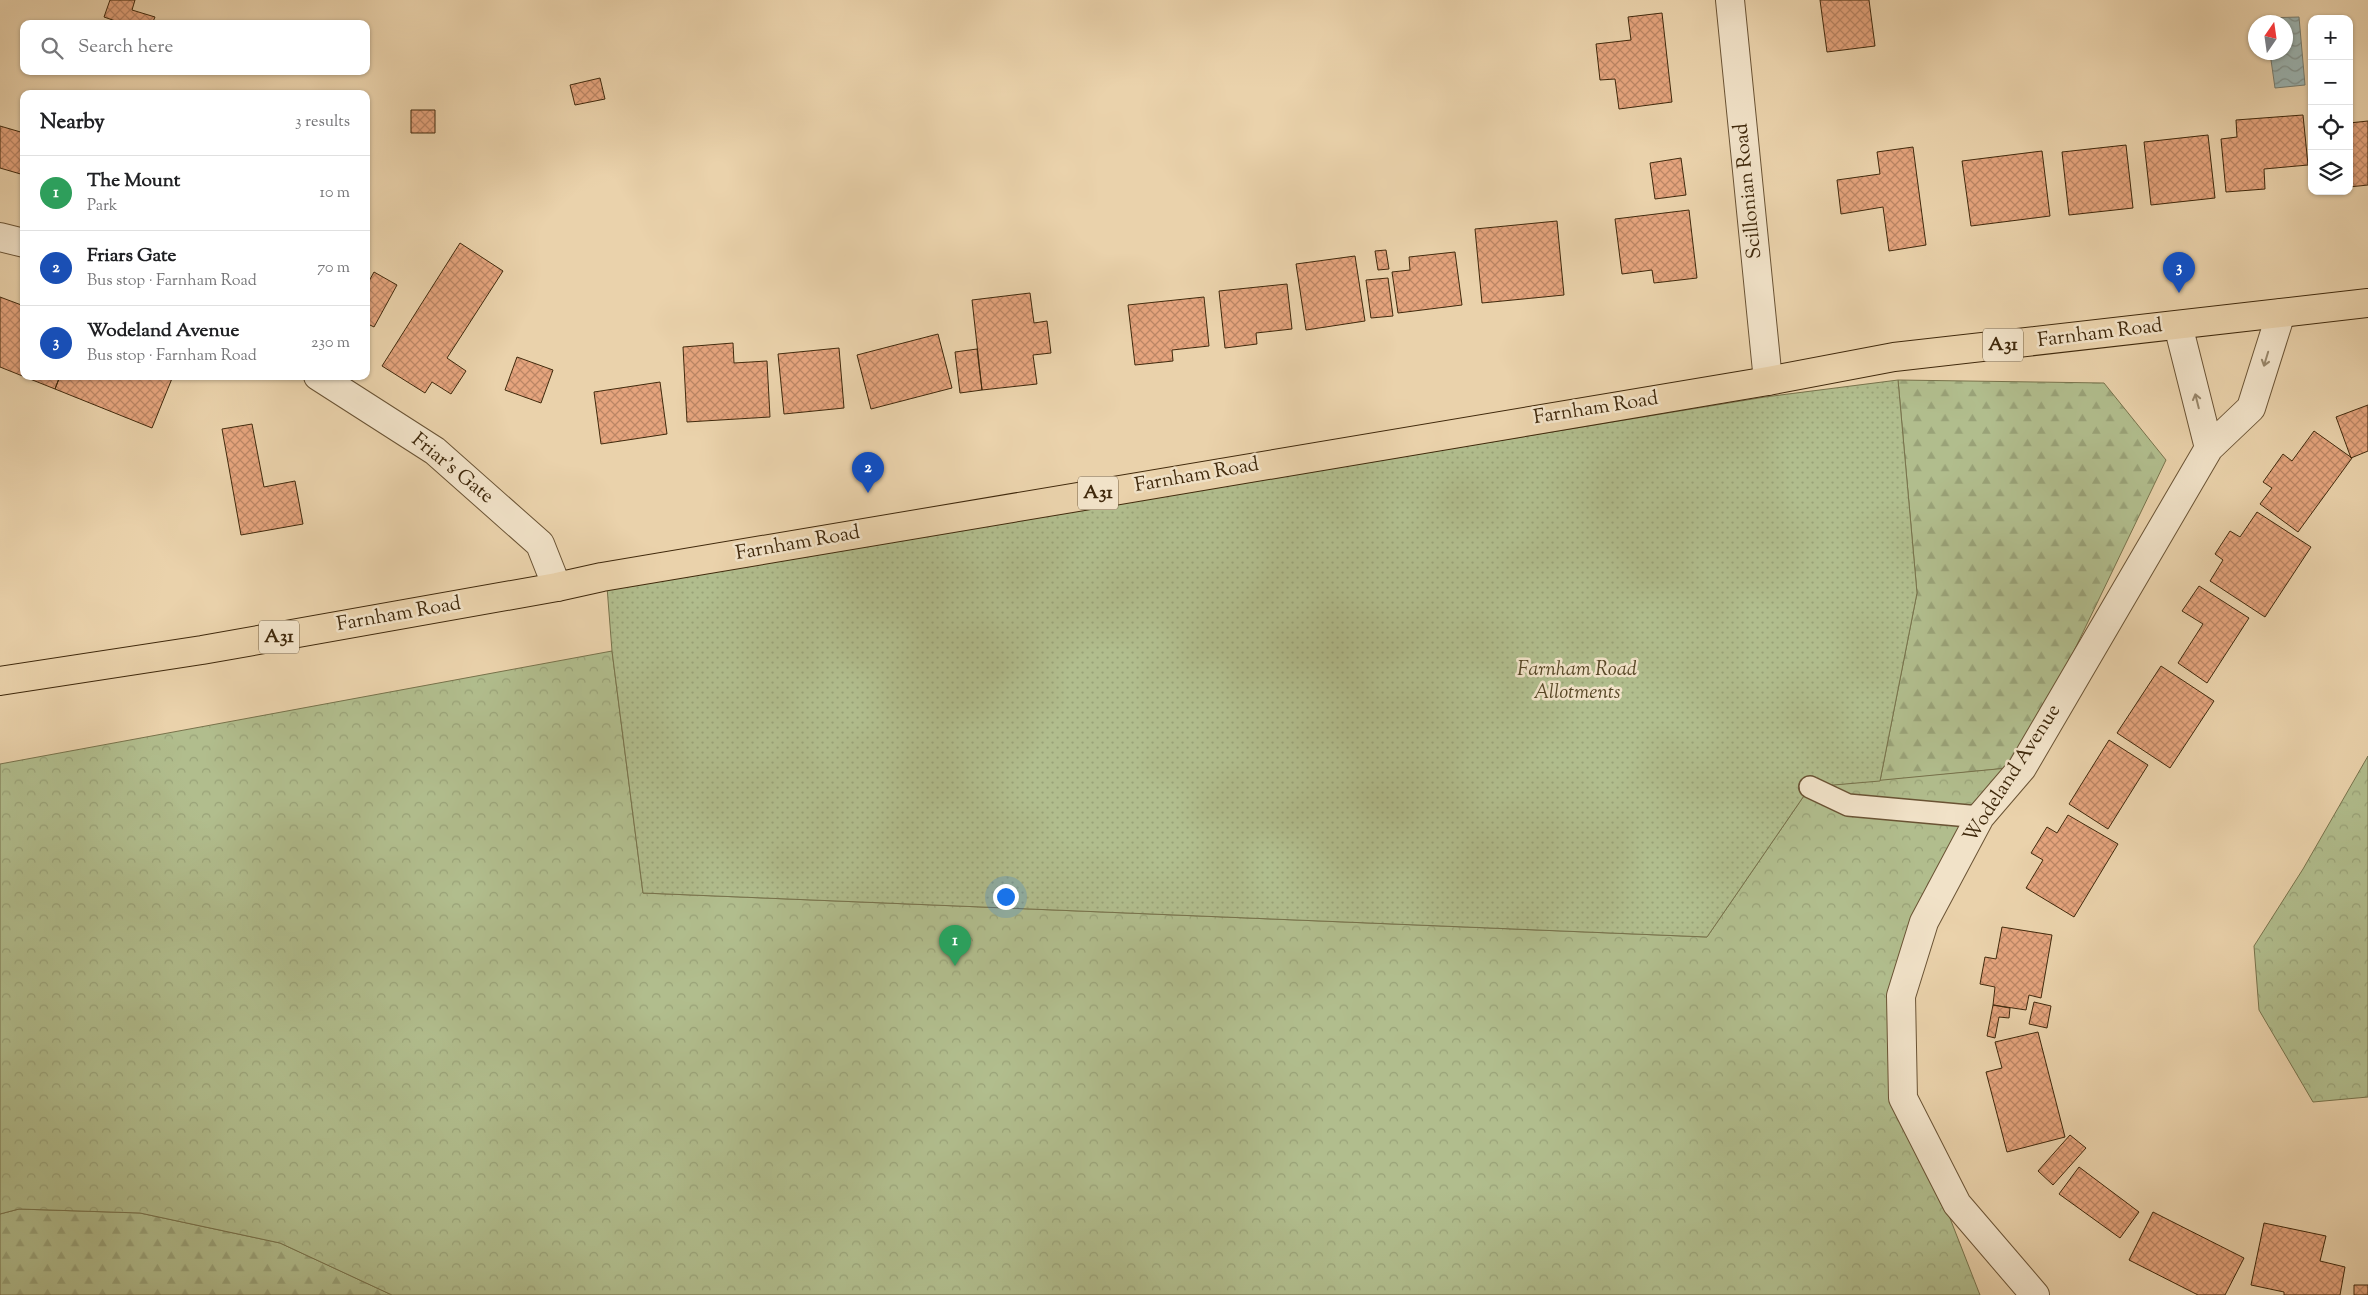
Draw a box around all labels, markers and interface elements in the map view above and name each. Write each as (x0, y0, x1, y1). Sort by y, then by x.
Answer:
north arrow (2248, 15, 2293, 60)
map controls (2308, 15, 2353, 195)
button: + (2308, 15, 2353, 60)
search box (20, 20, 370, 75)
icon: search (38, 34, 66, 62)
text: Search here (78, 34, 173, 61)
button: − (2308, 60, 2353, 105)
button: locate (2308, 105, 2353, 150)
text: Nearby (40, 108, 105, 138)
text: 3 results (295, 111, 350, 134)
street label: Scillonian Road (1727, 122, 1771, 260)
button: layers (2308, 150, 2353, 195)
text: The Mount (87, 168, 180, 195)
text: 1 (53, 182, 59, 205)
text: 10 m (320, 182, 350, 205)
text: Park (87, 195, 118, 218)
text: Friars Gate (87, 243, 176, 270)
pin: 3 (2163, 252, 2195, 293)
text: 2 (52, 257, 60, 280)
text: 70 m (317, 257, 350, 280)
text: Bus stop · Farnham Road (87, 270, 257, 293)
street label: Farnham Road (2036, 312, 2164, 356)
text: Wodeland Avenue (87, 318, 239, 345)
road number: A31 (1983, 328, 2023, 362)
text: 3 (53, 332, 59, 355)
text: 230 m (311, 332, 350, 355)
text: Bus stop · Farnham Road (87, 345, 257, 368)
one-way arrow (2261, 351, 2270, 366)
street label: Farnham Road (1532, 385, 1660, 433)
one-way arrow (2192, 393, 2201, 409)
street label: Friar's Gate (405, 427, 499, 511)
street label: Farnham Road (1133, 451, 1261, 501)
pin: 2 (852, 452, 884, 493)
road number: A31 (1078, 476, 1118, 509)
street label: Farnham Road (734, 519, 862, 569)
street label: Farnham Road (335, 590, 463, 640)
road number: A31 (259, 620, 299, 654)
park label: Farnham Road Allotments (1517, 656, 1637, 708)
street label: Wodeland Avenue (1957, 699, 2069, 849)
your location (993, 884, 1019, 910)
pin: 1 (939, 925, 971, 966)

